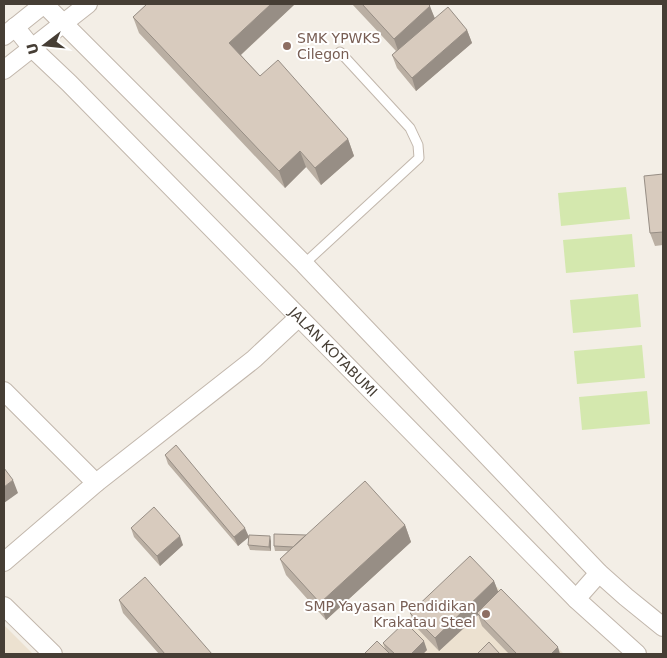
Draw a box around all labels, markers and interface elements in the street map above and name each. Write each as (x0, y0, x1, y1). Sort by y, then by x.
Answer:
north arrow (20, 20, 70, 70)
place label: SMK YPWKS Cilegon (297, 30, 381, 62)
marker: SMK YPWKS Cilegon (281, 40, 293, 52)
text: U (23, 41, 42, 56)
street label: JALAN KOTABUMI (285, 303, 381, 400)
place label: SMP Yayasan Pendidikan Krakatau Steel (305, 598, 476, 630)
marker: SMP Yayasan Pendidikan Krakatau Steel (480, 608, 492, 620)

